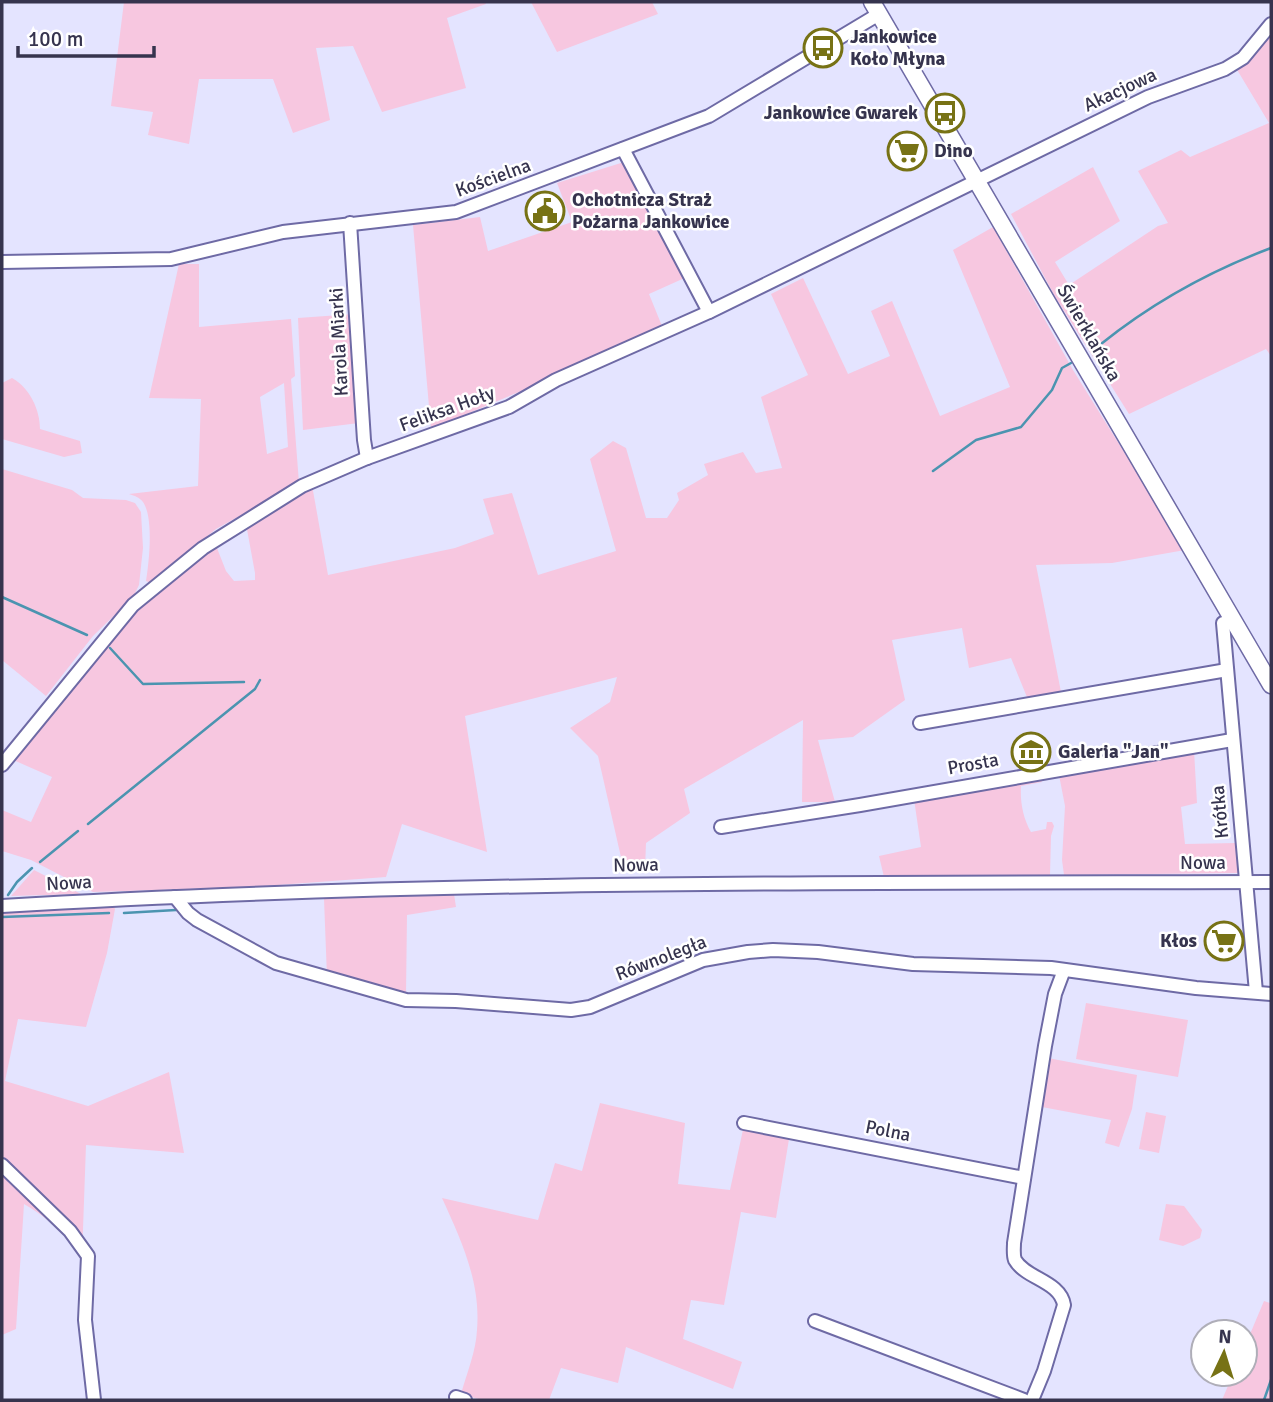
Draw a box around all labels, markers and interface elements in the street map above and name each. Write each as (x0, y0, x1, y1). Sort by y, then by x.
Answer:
scale bar (18, 14, 154, 58)
place label: Jankowice Koło Młyna (850, 25, 946, 71)
text: 100 m (28, 26, 83, 52)
bus stop icon: Jankowice Koło Młyna (802, 27, 844, 69)
street label: Akacjowa (1080, 63, 1160, 117)
bus stop icon: Jankowice Gwarek (924, 92, 966, 134)
place label: Jankowice Gwarek (764, 101, 918, 125)
supermarket icon: Dino (886, 130, 928, 172)
place label: Dino (934, 139, 973, 163)
street label: Kościelna (452, 153, 534, 203)
place label: Ochotnicza Straż Pożarna Jankowice (572, 188, 730, 234)
public building icon: Ochotnicza Straż Pożarna Jankowice (524, 190, 566, 232)
street label: Świerklańska (1052, 280, 1126, 386)
street label: Karola Miarki (324, 287, 354, 397)
street label: Feliksa Hoły (396, 381, 498, 437)
museum icon: Galeria "Jan" (1010, 731, 1052, 773)
place label: Galeria "Jan" (1058, 740, 1169, 764)
street label: Prosta (946, 748, 1000, 780)
street label: Krótka (1206, 784, 1234, 840)
street label: Nowa (1180, 851, 1226, 875)
street label: Nowa (613, 853, 659, 877)
street label: Nowa (46, 870, 92, 896)
supermarket icon: Kłos (1203, 920, 1245, 962)
place label: Kłos (1160, 929, 1197, 953)
street label: Równoległa (612, 930, 710, 986)
street label: Polna (863, 1115, 913, 1147)
north arrow (1189, 1318, 1259, 1388)
text: N (1218, 1325, 1233, 1349)

